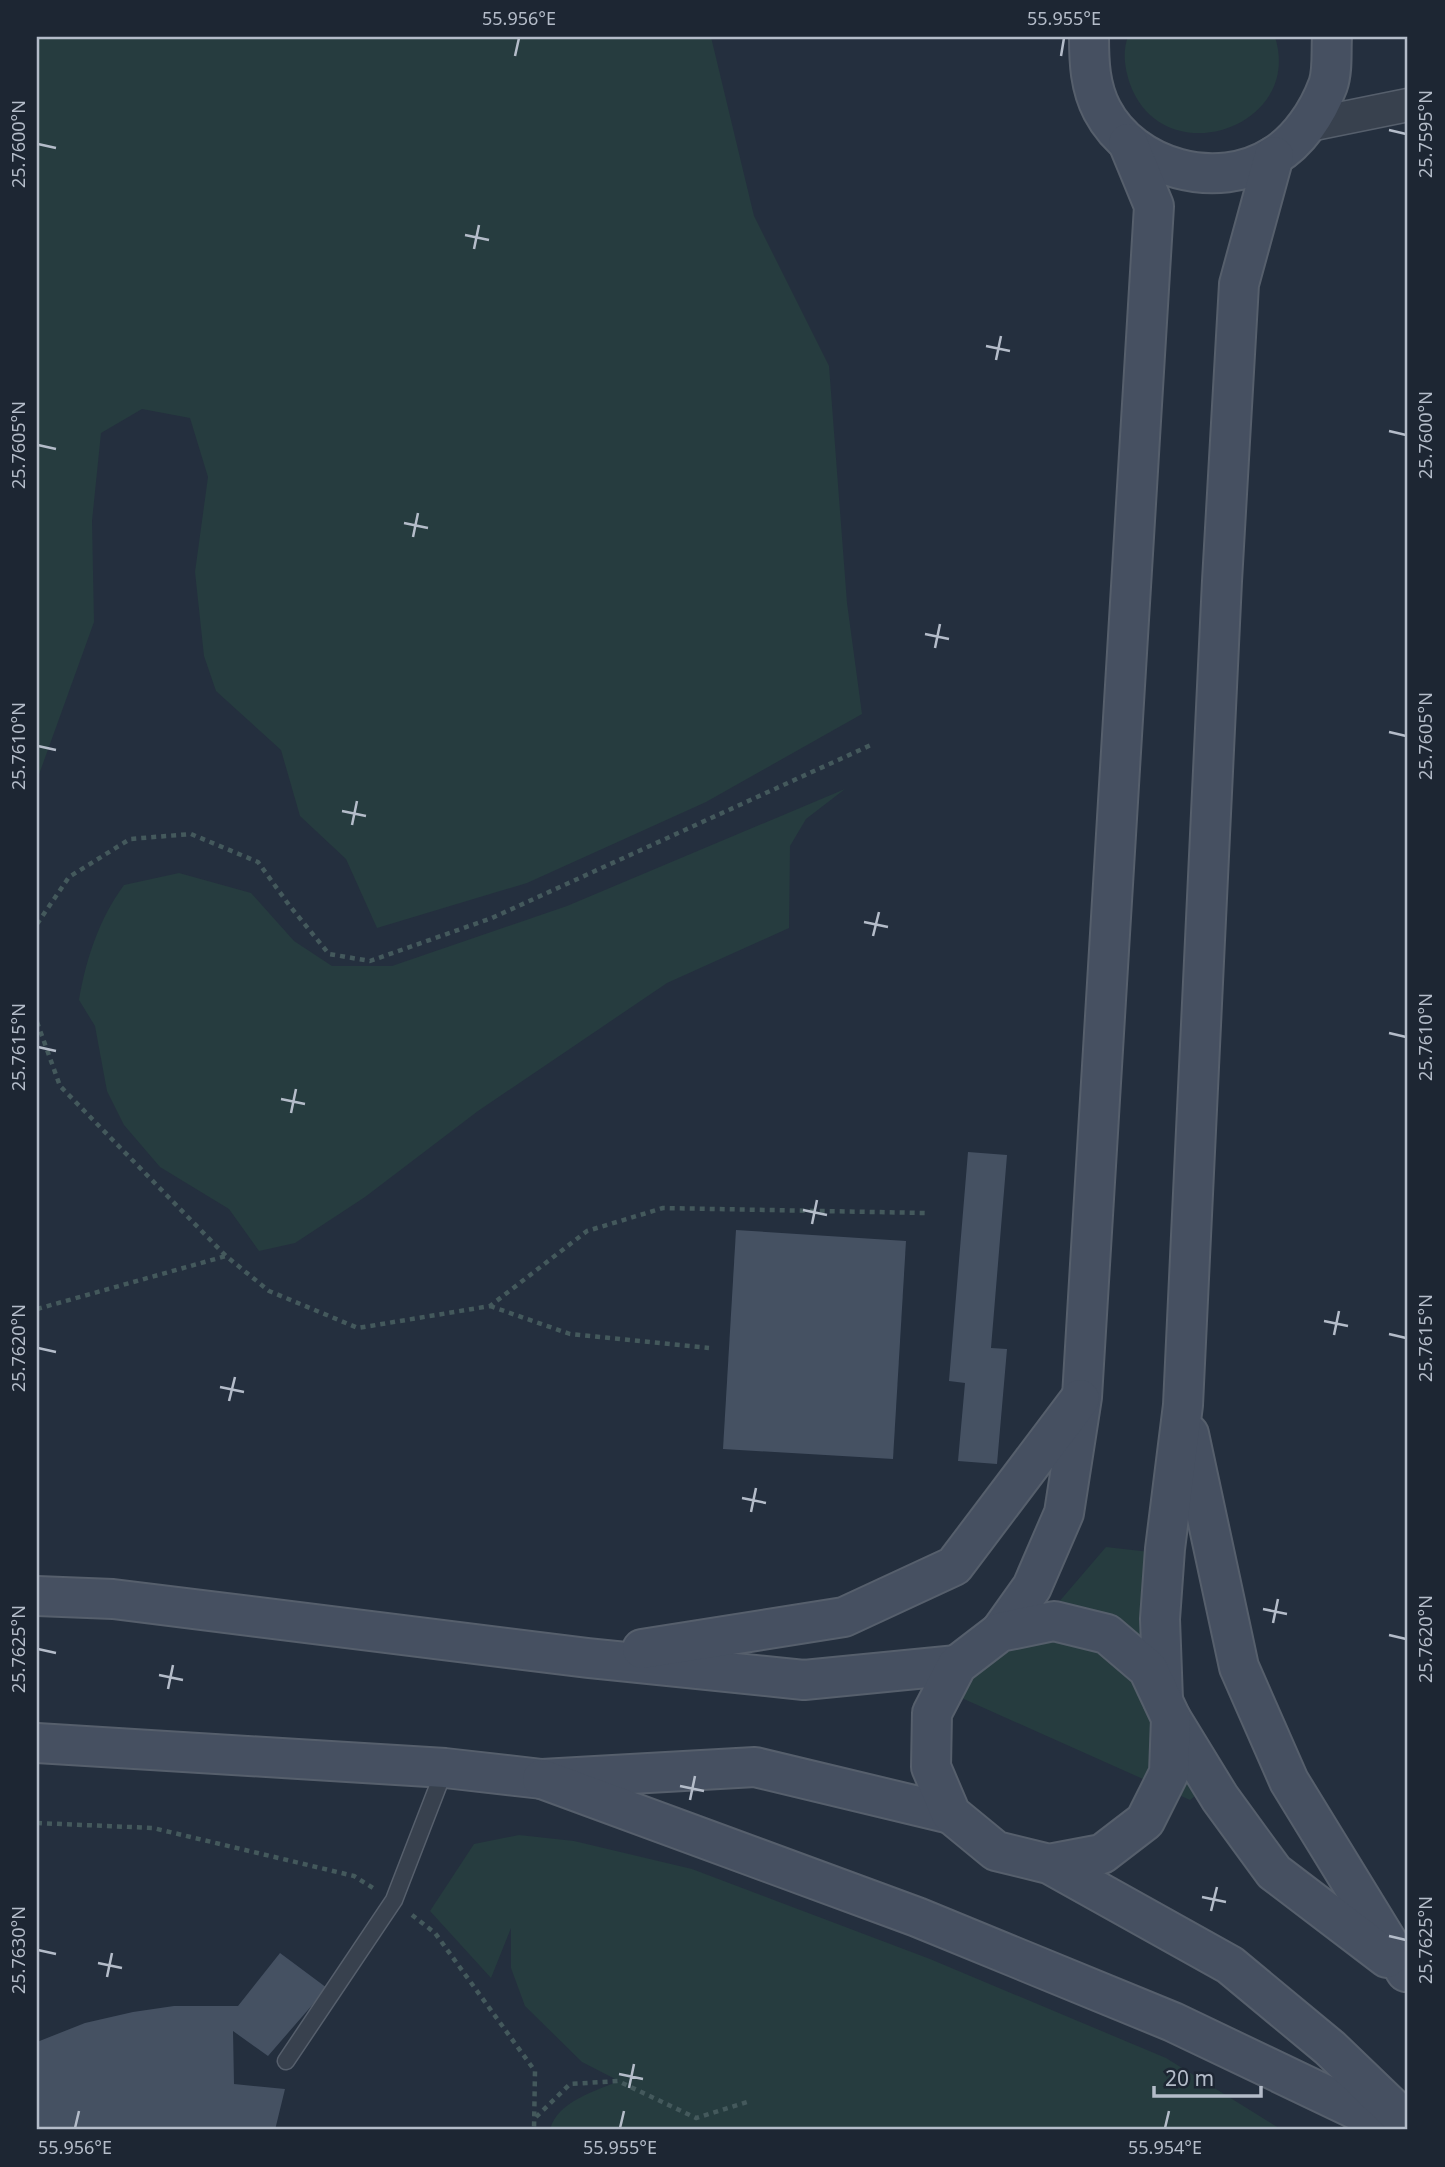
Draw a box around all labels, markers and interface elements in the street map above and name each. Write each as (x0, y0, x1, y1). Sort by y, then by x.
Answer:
text: 55.956°E (482, 6, 556, 30)
text: 55.955°E (1027, 6, 1101, 30)
text: 25.7595°N (1413, 90, 1437, 178)
text: 25.7600°N (6, 100, 30, 188)
text: 25.7600°N (1413, 391, 1437, 479)
text: 25.7605°N (6, 401, 30, 489)
text: 25.7605°N (1413, 692, 1437, 780)
text: 25.7610°N (6, 702, 30, 790)
text: 25.7610°N (1413, 993, 1437, 1081)
text: 25.7615°N (6, 1003, 30, 1091)
text: 25.7615°N (1413, 1294, 1437, 1382)
text: 25.7620°N (6, 1304, 30, 1392)
text: 25.7620°N (1413, 1595, 1437, 1683)
text: 25.7625°N (6, 1605, 30, 1693)
text: 25.7625°N (1413, 1896, 1437, 1984)
text: 25.7630°N (6, 1906, 30, 1994)
scale bar (1154, 2055, 1261, 2099)
text: 20 m (1165, 2064, 1214, 2092)
text: 55.956°E (38, 2135, 112, 2159)
text: 55.955°E (583, 2135, 657, 2159)
text: 55.954°E (1128, 2135, 1202, 2159)

